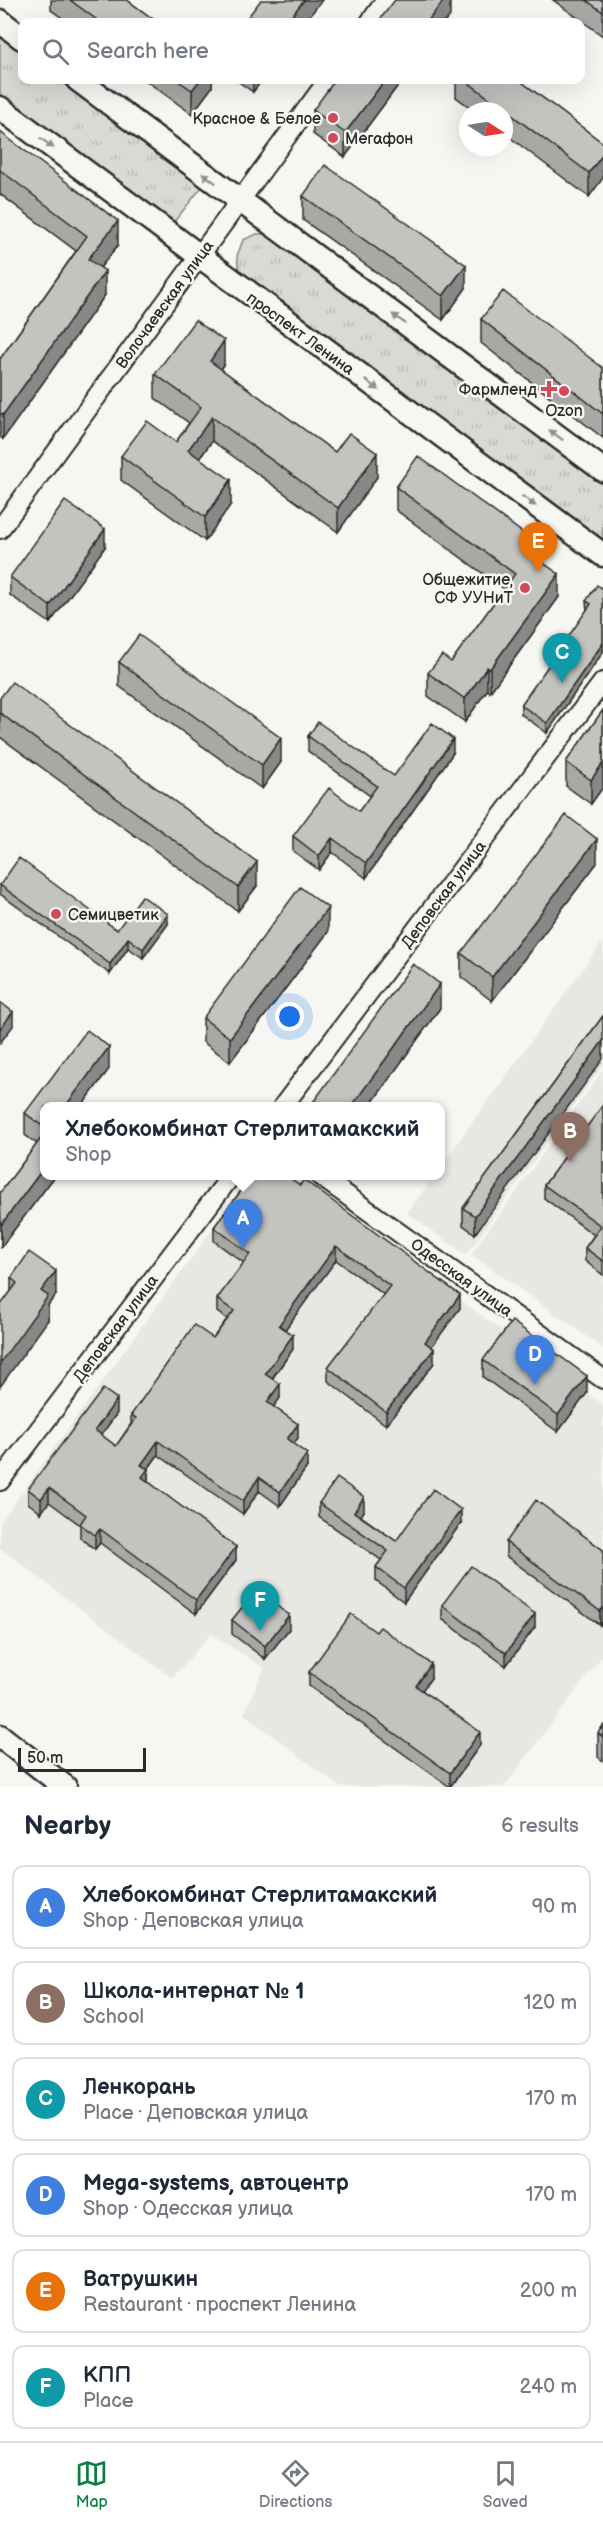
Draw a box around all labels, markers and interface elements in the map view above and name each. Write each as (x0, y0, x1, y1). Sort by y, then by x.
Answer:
search box (18, 18, 585, 84)
icon: search (39, 35, 72, 68)
text: Search here (87, 38, 209, 65)
north arrow (459, 102, 513, 156)
place label: Красное & Белое (192, 110, 321, 129)
marker: Красное & Белое (326, 111, 340, 125)
place label: Мегафон (345, 130, 413, 149)
marker: Мегафон (326, 131, 340, 145)
one-way arrow (39, 137, 54, 149)
one-way arrow (201, 172, 217, 184)
street label: Волочаевская улица (112, 237, 218, 373)
street label: проспект Ленина (243, 289, 358, 380)
one-way arrow (391, 313, 407, 325)
one-way arrow (363, 379, 379, 391)
place label: Фармленд (459, 381, 537, 400)
marker: Фармленд (542, 382, 556, 396)
marker: Ozon (557, 384, 571, 398)
place label: Ozon (545, 402, 583, 421)
one-way arrow (548, 429, 564, 441)
one-way arrow (520, 495, 536, 507)
pin: E (518, 522, 558, 572)
place label: Общежитие, СФ УУНиТ (422, 571, 514, 608)
marker: Общежитие, СФ УУНиТ (518, 581, 532, 595)
pin: C (542, 634, 582, 683)
street label: Деповская улица (398, 837, 491, 952)
place label: Семицветик (68, 906, 159, 925)
marker: Семицветик (49, 907, 63, 921)
your location (275, 1002, 304, 1031)
popup (40, 1102, 445, 1180)
pin: B (550, 1112, 590, 1162)
text: Хлебокомбинат Стерлитамакский (65, 1116, 420, 1143)
text: Shop (65, 1143, 112, 1167)
pin: A (224, 1200, 262, 1249)
street label: Одесская улица (407, 1235, 516, 1322)
street label: Деповская улица (70, 1271, 163, 1386)
pin: D (516, 1336, 554, 1385)
pin: F (240, 1582, 280, 1631)
scale bar (18, 1745, 146, 1772)
text: 50 m (27, 1749, 63, 1768)
text: Nearby (24, 1811, 111, 1842)
text: 6 results (501, 1814, 579, 1838)
text: Хлебокомбинат Стерлитамакский (83, 1882, 437, 1909)
text: A (39, 1895, 52, 1919)
text: 90 m (532, 1895, 577, 1919)
text: Shop · Деповская улица (83, 1909, 304, 1933)
text: Школа-интернат № 1 (83, 1978, 305, 2005)
text: B (38, 1991, 53, 2015)
text: 120 m (524, 1991, 577, 2015)
text: School (83, 2005, 144, 2029)
text: Ленкорань (83, 2074, 196, 2101)
text: C (38, 2087, 53, 2111)
text: 170 m (526, 2087, 577, 2111)
text: Place · Деповская улица (83, 2101, 308, 2125)
text: Mega-systems, автоцентр (83, 2170, 349, 2197)
text: D (39, 2183, 52, 2207)
text: 170 m (526, 2183, 577, 2207)
text: Shop · Одесская улица (83, 2197, 293, 2221)
text: Ватрушкин (83, 2266, 198, 2293)
text: E (39, 2279, 52, 2303)
text: 200 m (520, 2279, 577, 2303)
text: Restaurant · проспект Ленина (83, 2293, 356, 2317)
text: КПП (83, 2362, 131, 2389)
text: F (39, 2375, 52, 2399)
text: 240 m (520, 2375, 577, 2399)
text: Place (83, 2389, 134, 2413)
tab: Map (75, 2457, 108, 2512)
tab: Directions (259, 2457, 332, 2512)
tab: Saved (483, 2457, 528, 2512)

